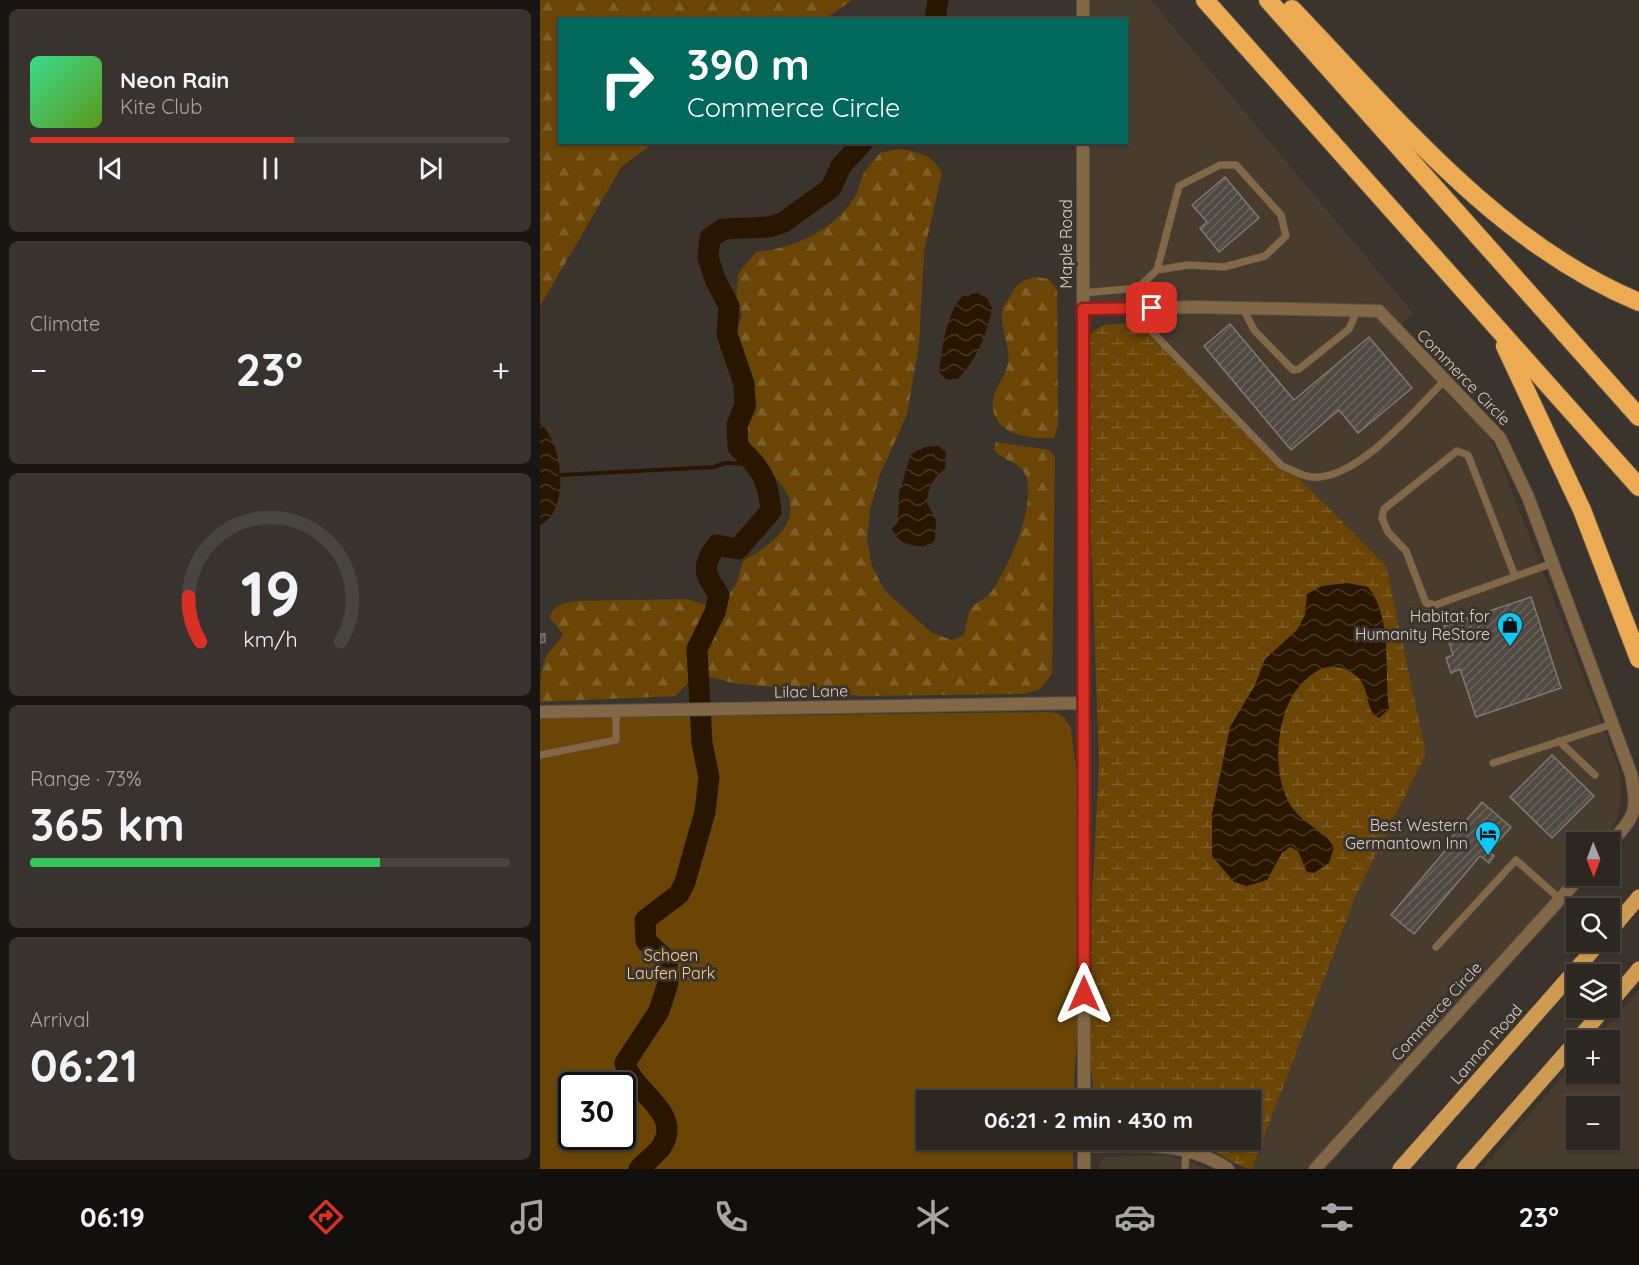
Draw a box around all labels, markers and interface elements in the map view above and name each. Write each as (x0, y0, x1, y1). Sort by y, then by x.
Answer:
text: 390 m (687, 38, 810, 91)
icon: right (588, 42, 666, 120)
text: Neon Rain (120, 66, 229, 94)
text: Commerce Circle (687, 90, 900, 124)
text: Kite Club (120, 94, 202, 119)
icon: previous (94, 152, 127, 185)
icon: pause (254, 152, 287, 185)
icon: next (414, 152, 447, 185)
street label: Maple Road (1056, 199, 1076, 289)
pin (1126, 282, 1177, 333)
icon: arrive (1135, 291, 1168, 324)
text: Climate (30, 311, 100, 336)
street label: Commerce Circle (1413, 325, 1515, 429)
text: 23° (236, 341, 303, 397)
text: − (30, 349, 47, 390)
text: + (491, 349, 510, 390)
text: 19 (240, 554, 300, 632)
place label: Habitat for Humanity ReStore (1355, 606, 1490, 644)
shop icon: Habitat for Humanity ReStore (1495, 610, 1525, 648)
text: km/h (243, 626, 297, 652)
street label: Lilac Lane (774, 680, 848, 702)
text: Range · 73% (30, 766, 142, 791)
text: 365 km (30, 796, 185, 852)
place label: Best Western Germantown Inn (1345, 815, 1468, 853)
hotel icon: Best Western Germantown Inn (1473, 819, 1503, 857)
north arrow (1566, 832, 1620, 886)
map controls (1566, 832, 1620, 1150)
button: search (1566, 898, 1620, 952)
park label: Schoen Laufen Park (627, 945, 715, 983)
street label: Commerce Circle (1386, 957, 1486, 1065)
position arrow (1052, 962, 1116, 1026)
button: layers (1566, 964, 1620, 1018)
street label: Lannon Road (1446, 1000, 1526, 1088)
text: Arrival (30, 1007, 90, 1032)
button: + (1566, 1030, 1620, 1084)
text: 06:21 (30, 1037, 138, 1093)
speed limit sign: 30 (558, 1072, 636, 1150)
button: − (1566, 1096, 1620, 1150)
text: 06:21 · 2 min · 430 m (984, 1106, 1193, 1134)
icon: directions (305, 1196, 347, 1238)
icon: music (507, 1196, 549, 1238)
icon: phone (710, 1196, 752, 1238)
icon: climate (912, 1196, 954, 1238)
icon: car (1114, 1196, 1156, 1238)
icon: filters (1316, 1196, 1358, 1238)
text: 06:19 (80, 1200, 145, 1234)
text: 23° (1518, 1200, 1559, 1234)

